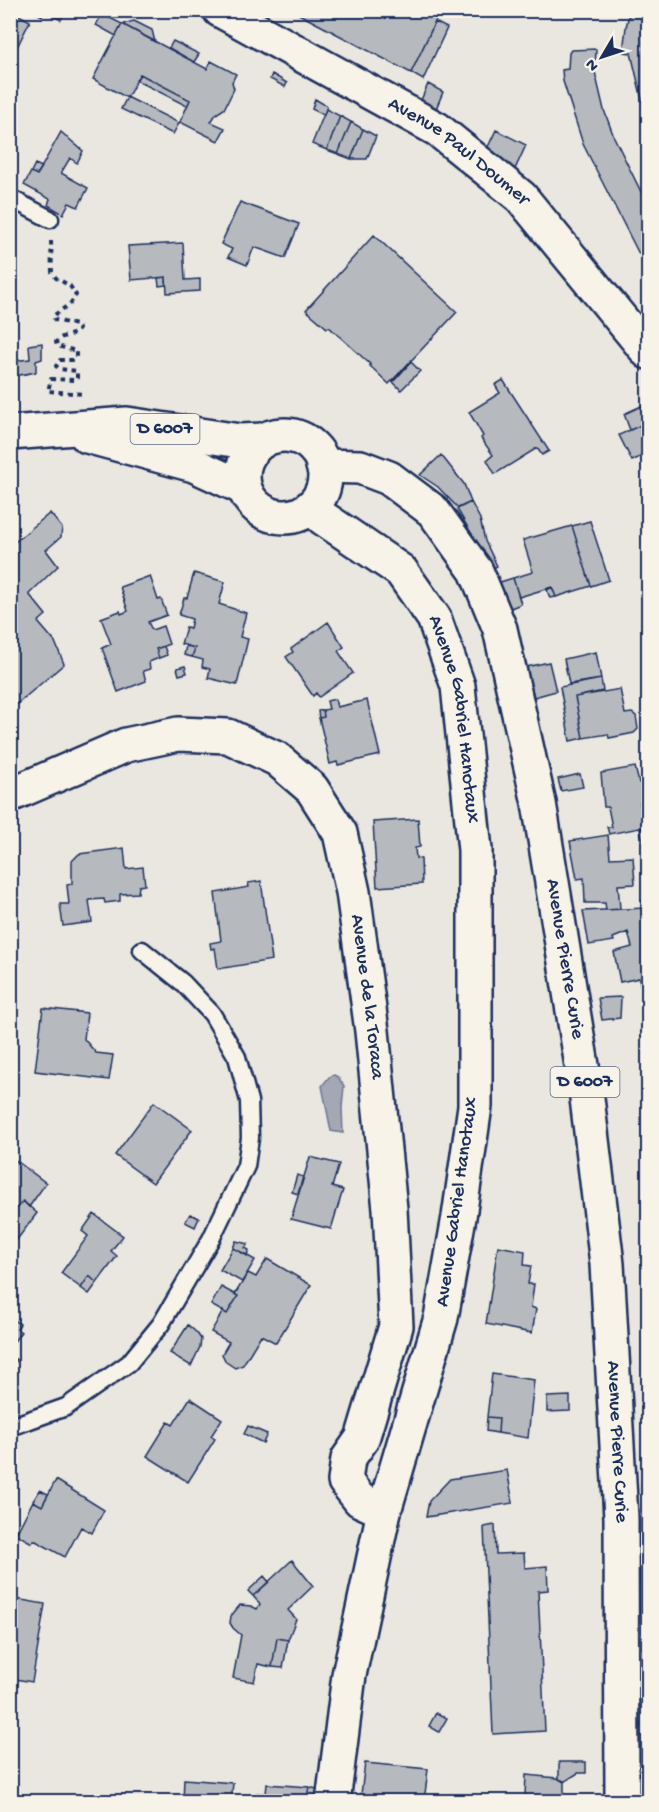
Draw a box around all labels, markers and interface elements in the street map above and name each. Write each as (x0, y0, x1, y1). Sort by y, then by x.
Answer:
north arrow (572, 27, 632, 87)
text: N (582, 54, 604, 74)
street label: Avenue Paul Doumer (384, 93, 536, 212)
road number: D 6007 (130, 414, 200, 444)
street label: Avenue Gabriel Hanotaux (423, 612, 484, 825)
street label: Avenue Pierre Curie (540, 877, 589, 1041)
street label: Avenue de la Toraca (345, 913, 388, 1081)
road number: D 6007 (550, 1067, 620, 1097)
street label: Avenue Gabriel Hanotaux (432, 1095, 484, 1308)
street label: Avenue Pierre Curie (601, 1360, 633, 1524)

